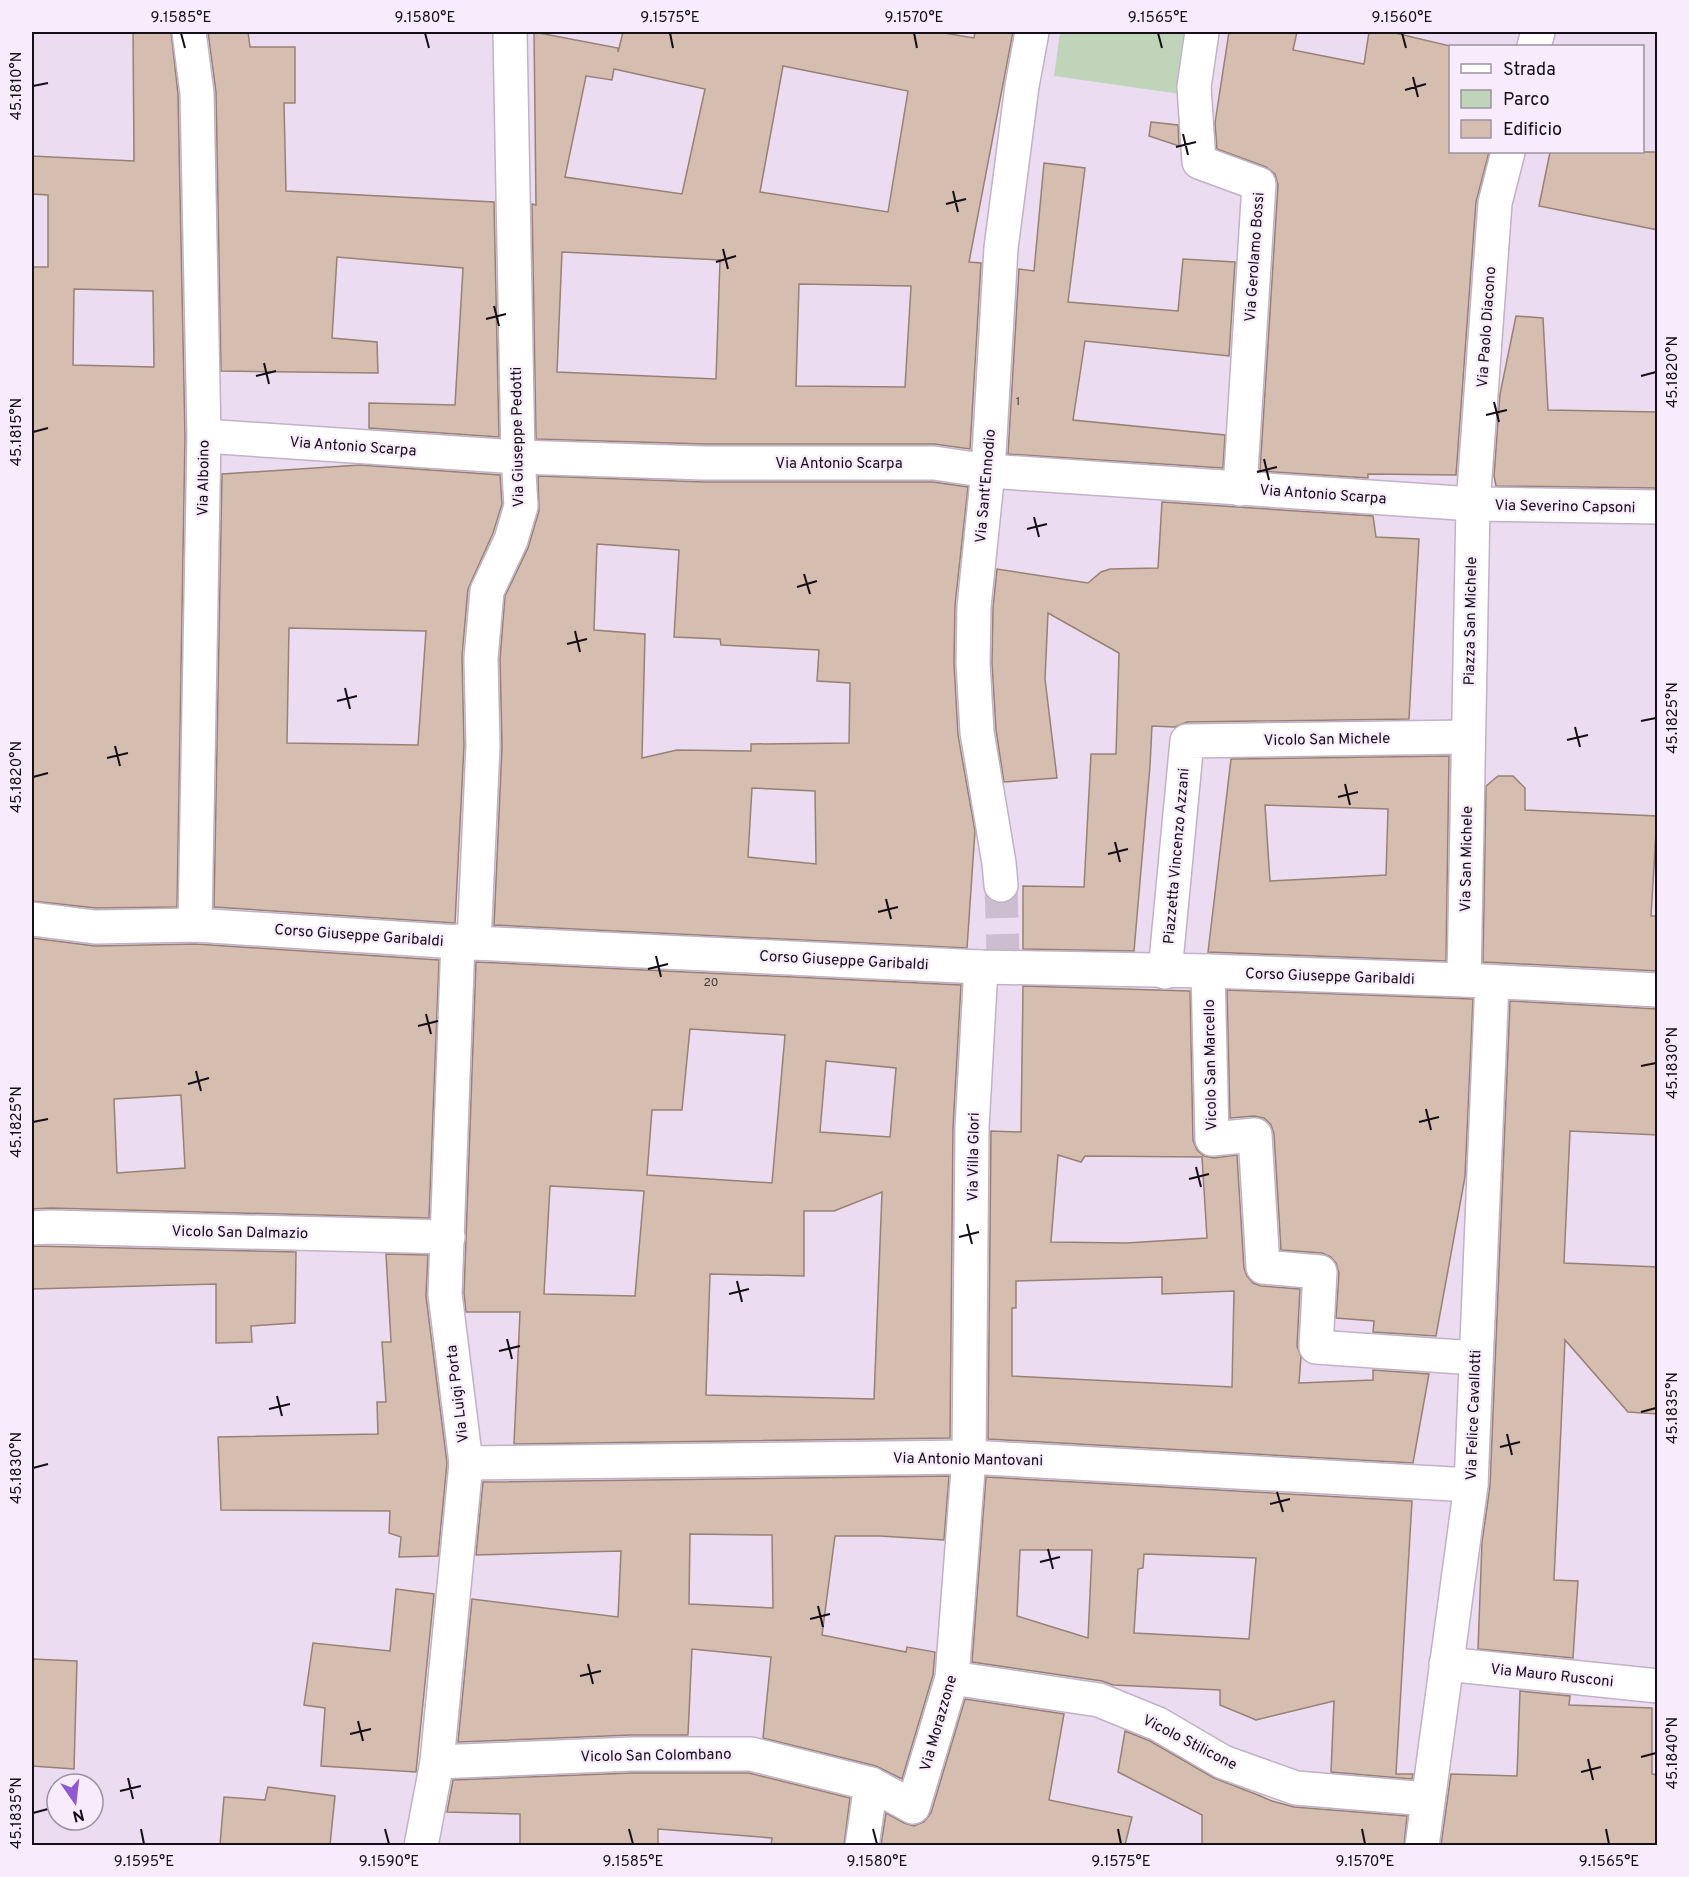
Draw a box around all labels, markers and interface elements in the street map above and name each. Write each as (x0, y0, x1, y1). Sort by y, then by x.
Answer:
text: 9.1585°E (151, 9, 211, 28)
text: 9.1580°E (394, 9, 456, 28)
text: 9.1575°E (640, 9, 700, 28)
text: 9.1570°E (884, 9, 944, 28)
text: 9.1565°E (1128, 9, 1188, 28)
text: 9.1560°E (1372, 9, 1432, 28)
legend (1449, 45, 1644, 153)
text: 45.1810°N (8, 52, 27, 120)
text: Strada (1503, 59, 1556, 82)
text: Parco (1503, 89, 1549, 112)
text: Edificio (1503, 119, 1562, 142)
street label: Via Gerolamo Bossi (1241, 191, 1270, 323)
street label: Via Paolo Diacono (1474, 266, 1501, 388)
text: 45.1820°N (1664, 336, 1683, 408)
street label: Via Giuseppe Pedotti (508, 367, 529, 507)
house number: 1 (1016, 394, 1020, 410)
text: 45.1815°N (8, 398, 27, 466)
street label: Via Sant'Ennodio (972, 428, 1001, 544)
street label: Via Antonio Scarpa (289, 434, 417, 461)
street label: Via Alboino (194, 440, 215, 516)
street label: Via Antonio Scarpa (775, 455, 903, 474)
street label: Via Antonio Scarpa (1259, 482, 1387, 509)
street label: Via Severino Capsoni (1494, 497, 1636, 518)
street label: Piazza San Michele (1461, 556, 1482, 686)
text: 45.1825°N (1664, 682, 1683, 754)
street label: Vicolo San Michele (1264, 730, 1390, 751)
text: 45.1820°N (8, 741, 27, 813)
street label: Piazzetta Vincenzo Azzani (1160, 767, 1195, 945)
street label: Via San Michele (1457, 806, 1478, 912)
street label: Corso Giuseppe Garibaldi (274, 921, 444, 952)
street label: Corso Giuseppe Garibaldi (759, 948, 929, 975)
street label: Corso Giuseppe Garibaldi (1245, 965, 1415, 990)
house number: 20 (703, 975, 719, 991)
street label: Vicolo San Marcello (1201, 999, 1222, 1131)
text: 45.1830°N (1664, 1027, 1683, 1099)
text: 45.1825°N (8, 1086, 27, 1158)
street label: Via Villa Glori (964, 1112, 985, 1202)
street label: Vicolo San Dalmazio (171, 1223, 308, 1244)
street label: Via Luigi Porta (443, 1344, 474, 1444)
street label: Via Felice Cavallotti (1463, 1349, 1486, 1481)
text: 45.1835°N (1664, 1372, 1683, 1444)
text: 45.1830°N (8, 1432, 27, 1504)
street label: Via Antonio Mantovani (893, 1450, 1043, 1471)
street label: Via Mauro Rusconi (1489, 1661, 1614, 1692)
street label: Via Morazzone (917, 1673, 962, 1774)
street label: Vicolo Stilicone (1139, 1711, 1240, 1775)
text: 45.1840°N (1664, 1717, 1683, 1789)
street label: Vicolo San Colombano (580, 1746, 732, 1767)
north arrow (45, 1772, 105, 1832)
text: 45.1835°N (8, 1777, 27, 1849)
text: N (70, 1804, 86, 1826)
text: 9.1595°E (114, 1853, 174, 1872)
text: 9.1590°E (359, 1853, 419, 1872)
text: 9.1585°E (603, 1853, 663, 1872)
text: 9.1580°E (846, 1853, 908, 1872)
text: 9.1575°E (1091, 1853, 1151, 1872)
text: 9.1570°E (1335, 1853, 1395, 1872)
text: 9.1565°E (1579, 1853, 1639, 1872)

